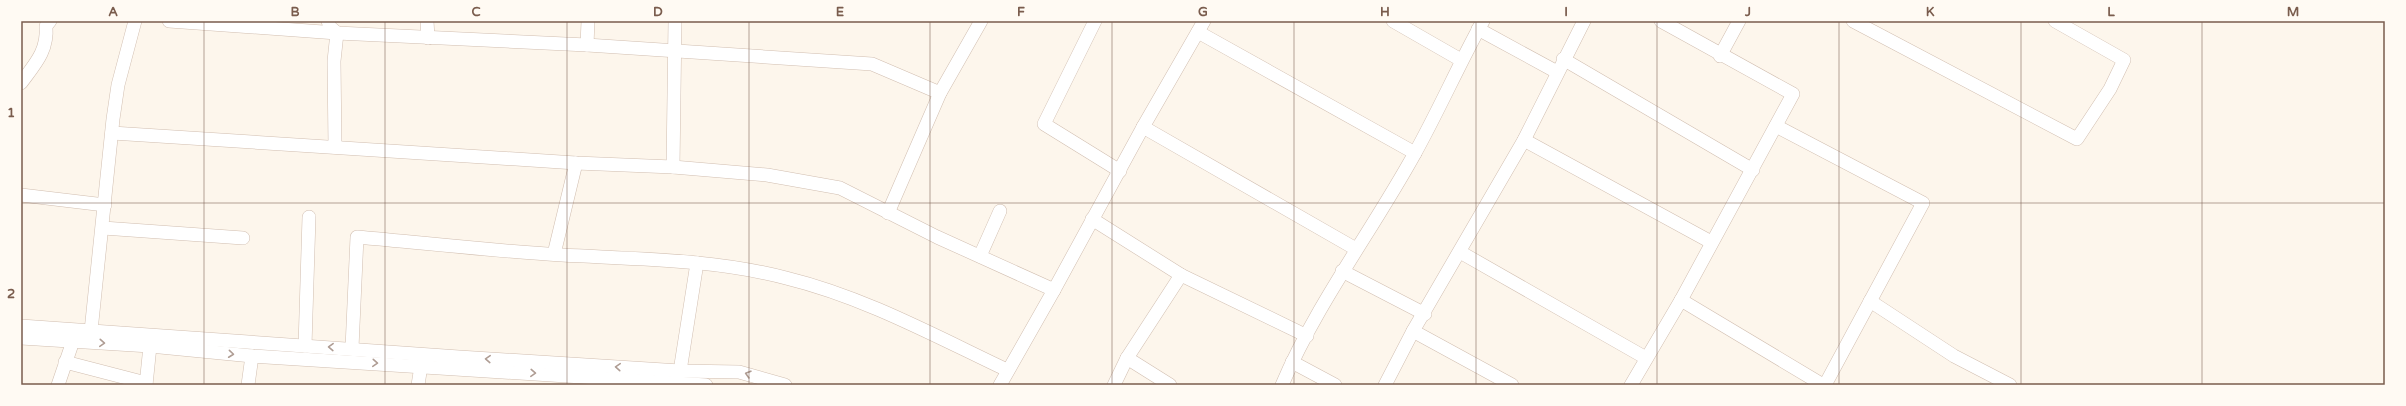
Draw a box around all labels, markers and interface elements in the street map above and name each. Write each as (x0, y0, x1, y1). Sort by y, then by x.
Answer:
text: A (108, 4, 118, 20)
text: B (290, 4, 300, 20)
text: C (471, 4, 481, 20)
text: D (653, 4, 663, 20)
text: E (836, 4, 844, 20)
text: F (1017, 4, 1025, 20)
text: G (1198, 4, 1208, 20)
text: H (1380, 4, 1390, 20)
text: I (1564, 4, 1568, 20)
text: J (1744, 4, 1751, 20)
text: K (1926, 4, 1935, 20)
text: L (2107, 4, 2115, 20)
text: M (2287, 4, 2299, 20)
text: 1 (7, 105, 15, 121)
text: 2 (7, 286, 15, 302)
one-way arrow (99, 338, 105, 347)
one-way arrow (328, 343, 334, 352)
one-way arrow (228, 349, 234, 358)
one-way arrow (485, 355, 491, 363)
one-way arrow (372, 359, 378, 368)
one-way arrow (615, 362, 621, 371)
one-way arrow (530, 368, 536, 377)
one-way arrow (744, 370, 751, 379)

